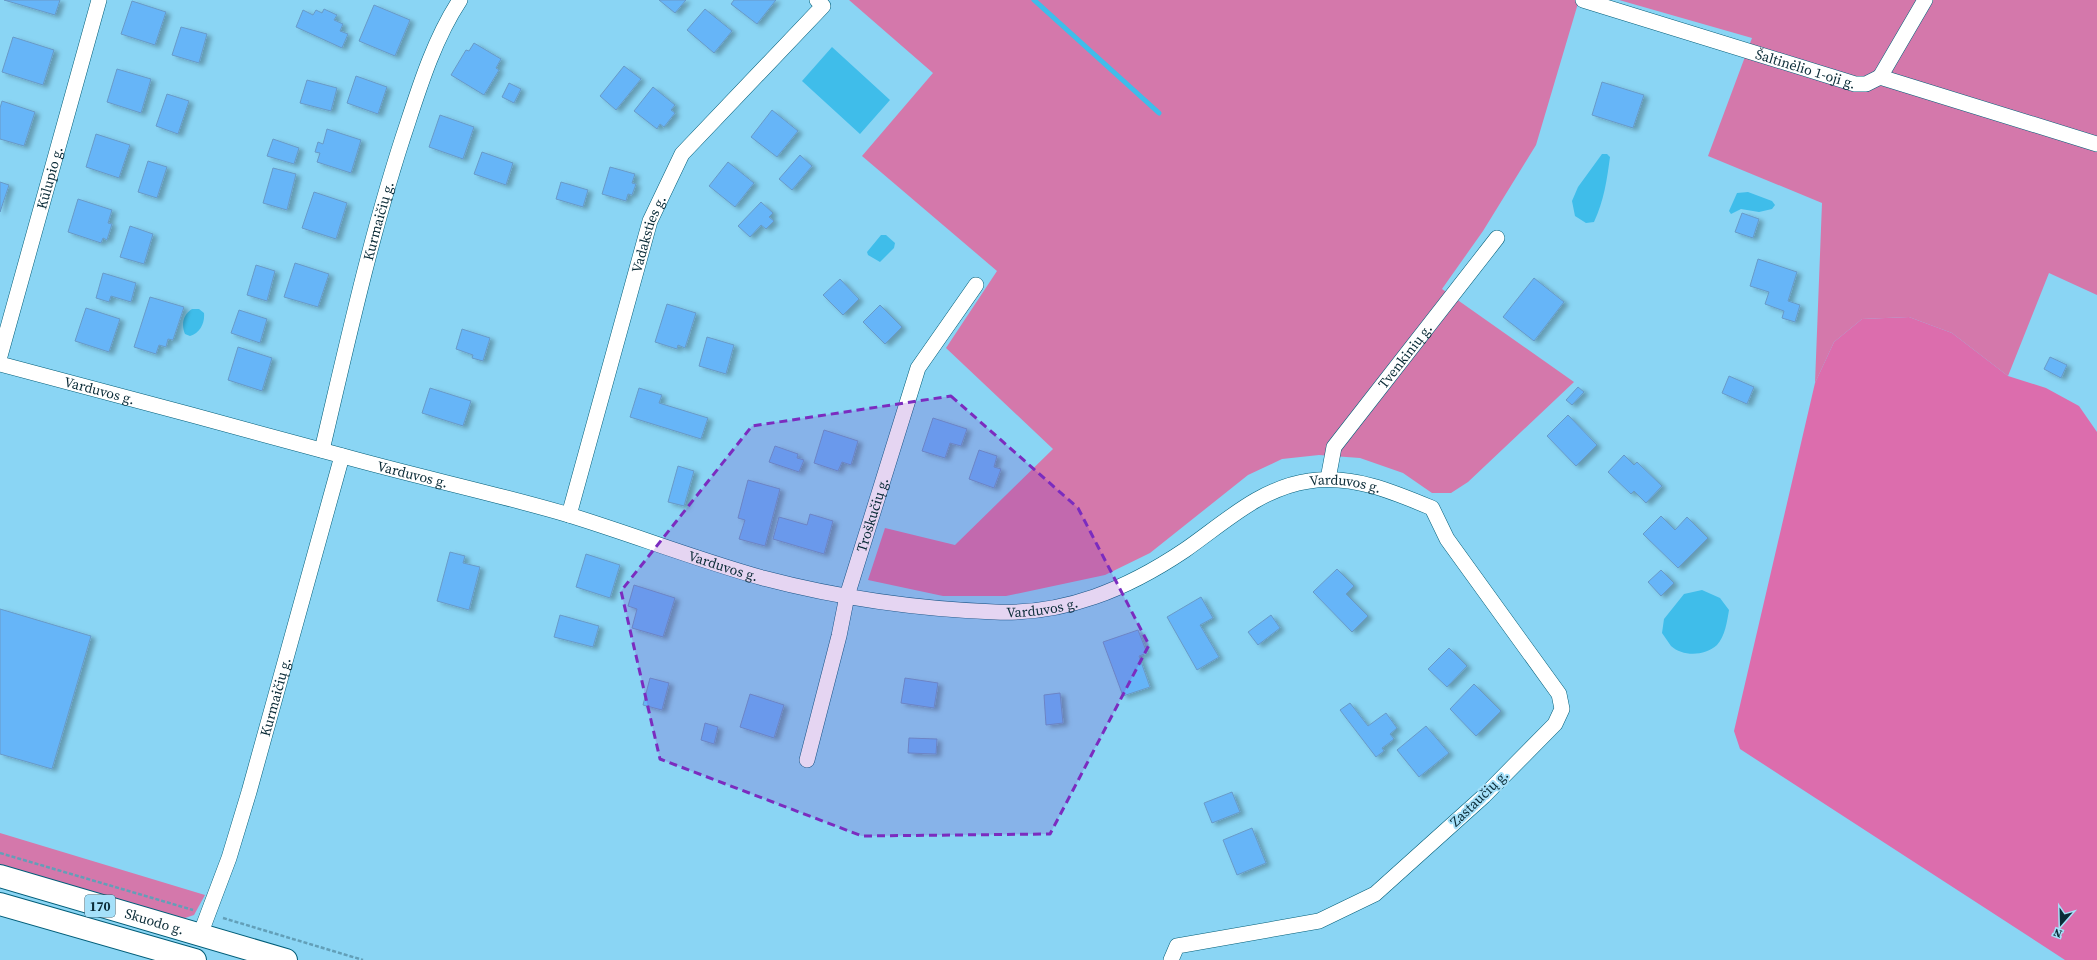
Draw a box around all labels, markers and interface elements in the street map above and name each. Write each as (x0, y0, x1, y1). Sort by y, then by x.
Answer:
street label: Šaltinėlio 1-oji g. (1753, 44, 1858, 94)
street label: Kūlupio g. (31, 144, 68, 211)
street label: Kurmaičių g. (358, 179, 399, 262)
street label: Vadaksties g. (626, 192, 671, 275)
street label: Tvenkinių g. (1373, 319, 1437, 393)
street label: Varduvos g. (62, 371, 137, 409)
street label: Varduvos g. (375, 456, 450, 493)
street label: Varduvos g. (1308, 469, 1384, 498)
street label: Troškučių g. (851, 475, 893, 554)
street label: Varduvos g. (686, 545, 760, 586)
street label: Varduvos g. (1006, 592, 1080, 622)
street label: Kurmaičių g. (255, 655, 296, 739)
street label: Zastaučių g. (1445, 765, 1513, 831)
road number: 170 (85, 895, 115, 917)
street label: Skuodo g. (122, 903, 186, 940)
north arrow (2041, 904, 2081, 944)
text: N (2051, 925, 2064, 941)

